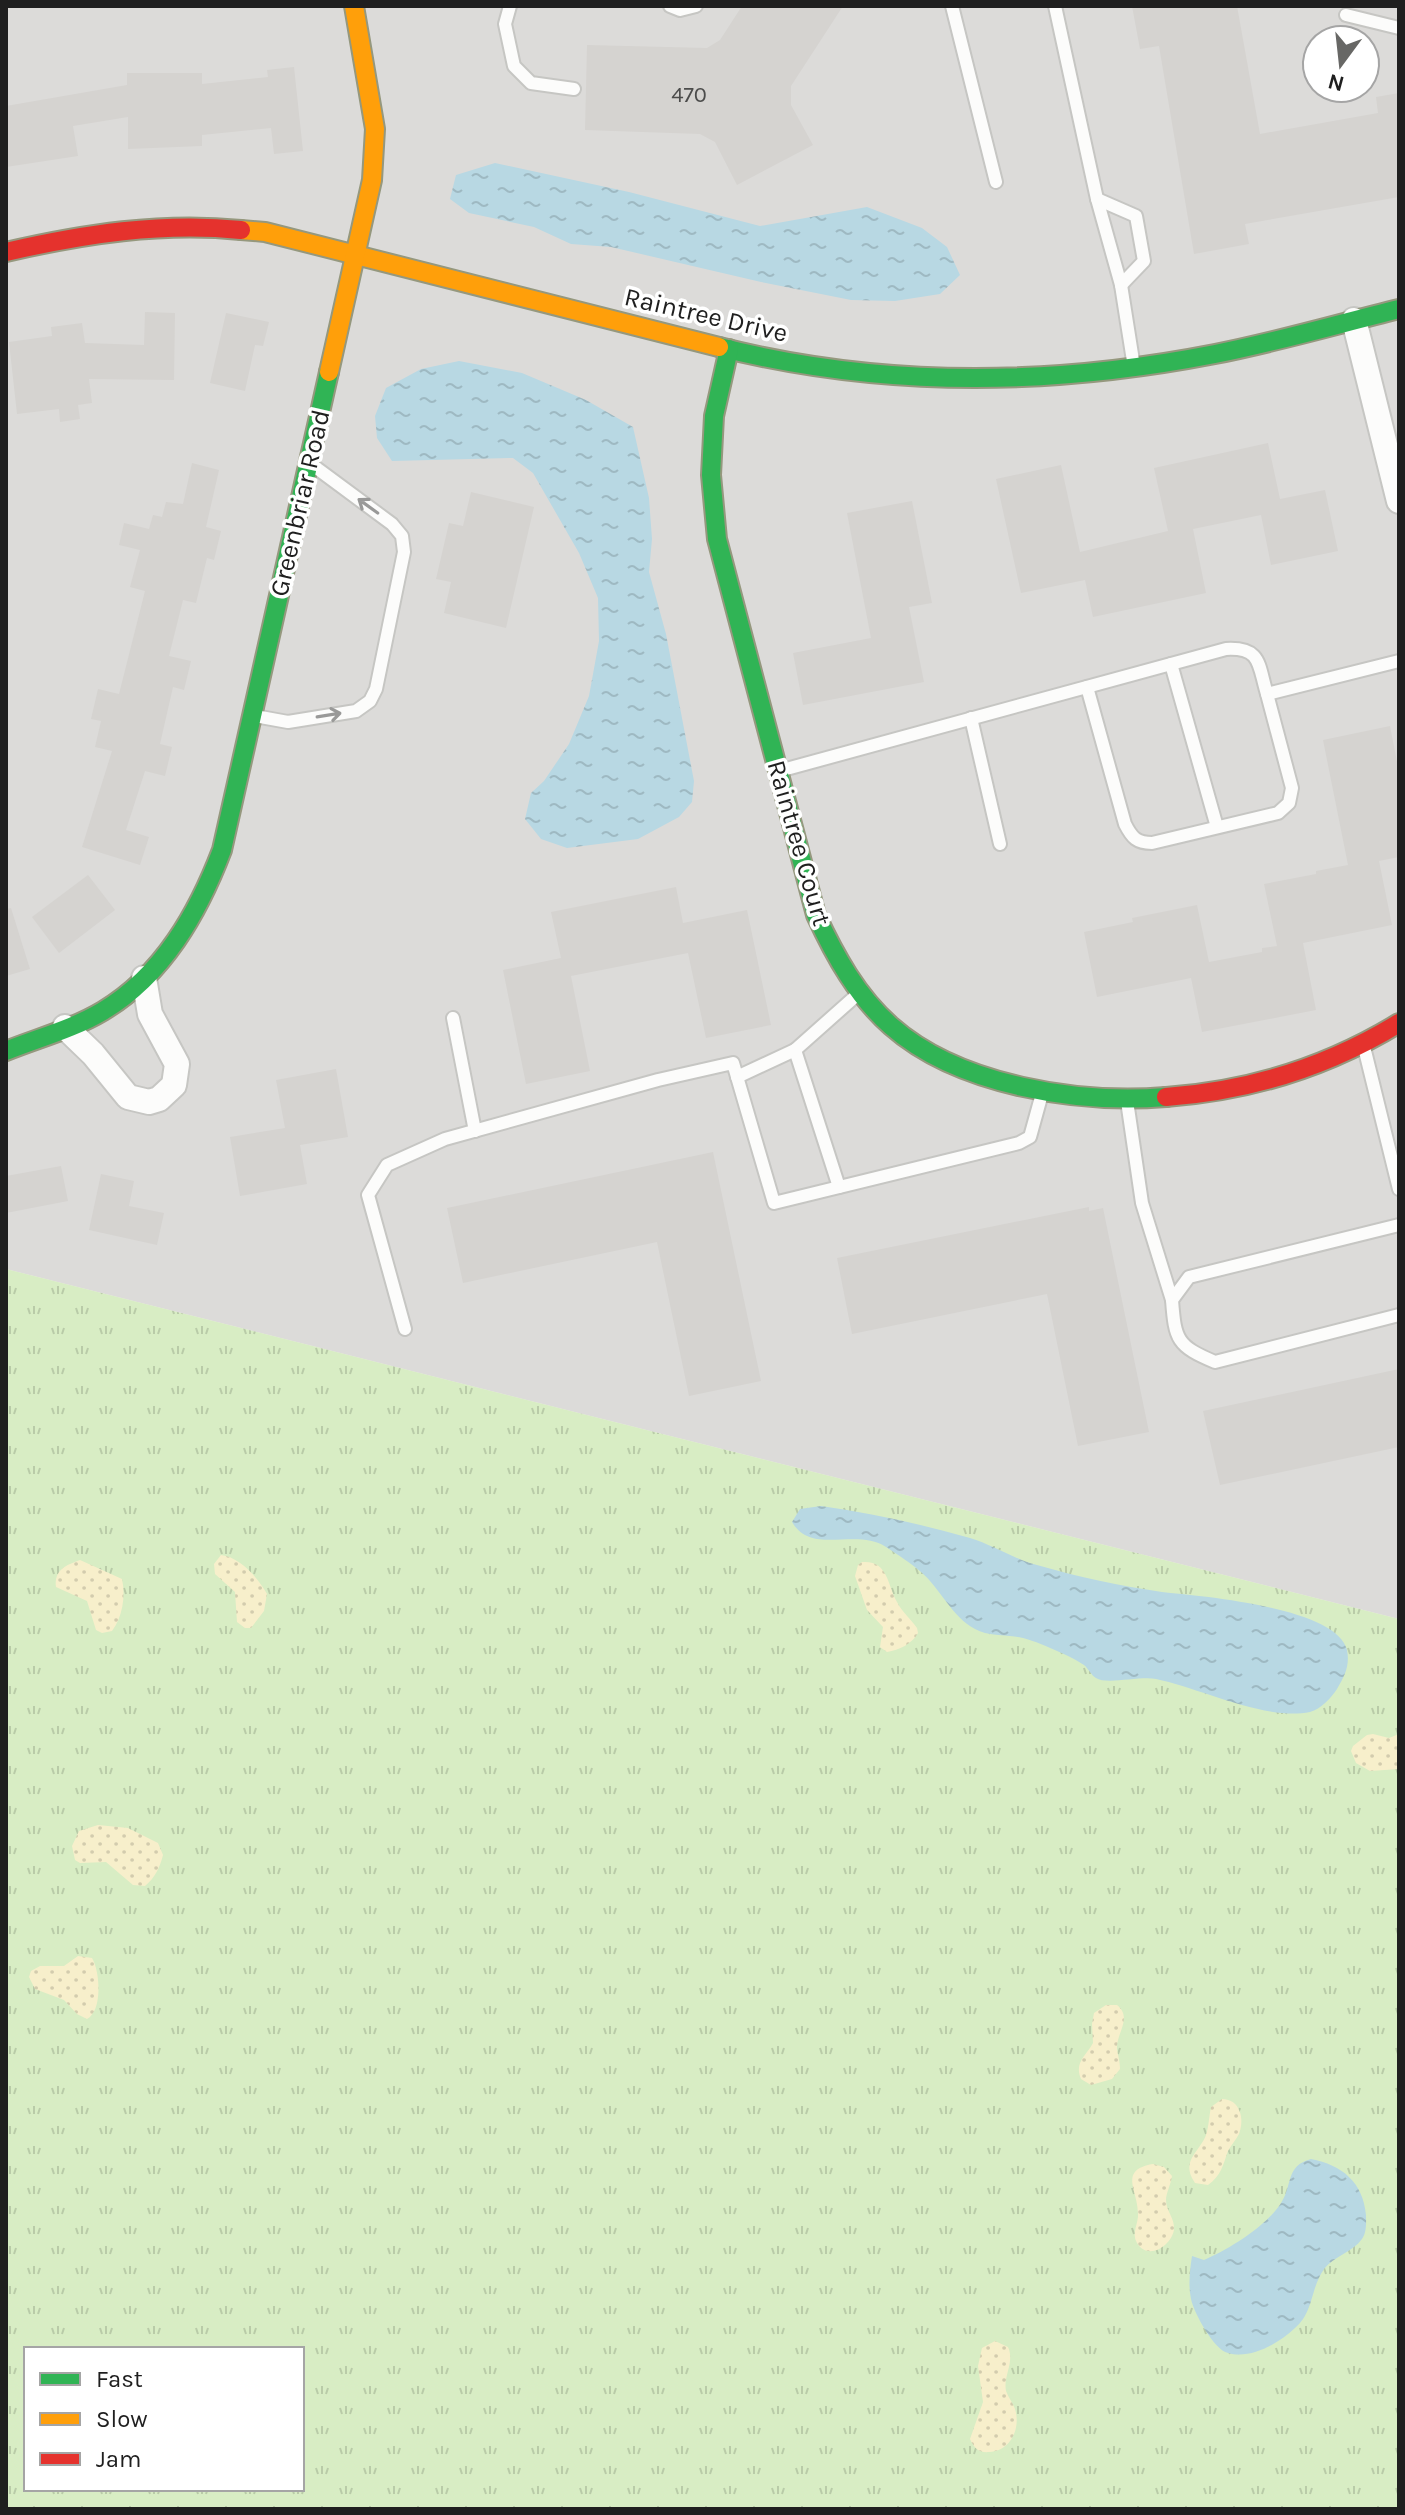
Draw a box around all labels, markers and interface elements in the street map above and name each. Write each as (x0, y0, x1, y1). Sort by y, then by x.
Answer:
north arrow (1301, 24, 1381, 104)
text: N (1325, 68, 1347, 97)
house number: 470 (671, 82, 707, 108)
street label: Raintree Drive (621, 281, 791, 349)
street label: Greenbriar Road (263, 407, 337, 599)
one-way arrow (358, 498, 379, 515)
one-way arrow (316, 707, 341, 722)
street label: Raintree Court (761, 757, 837, 930)
legend (24, 2347, 304, 2491)
text: Fast (96, 2365, 143, 2393)
text: Slow (96, 2405, 148, 2433)
text: Jam (96, 2445, 141, 2473)

